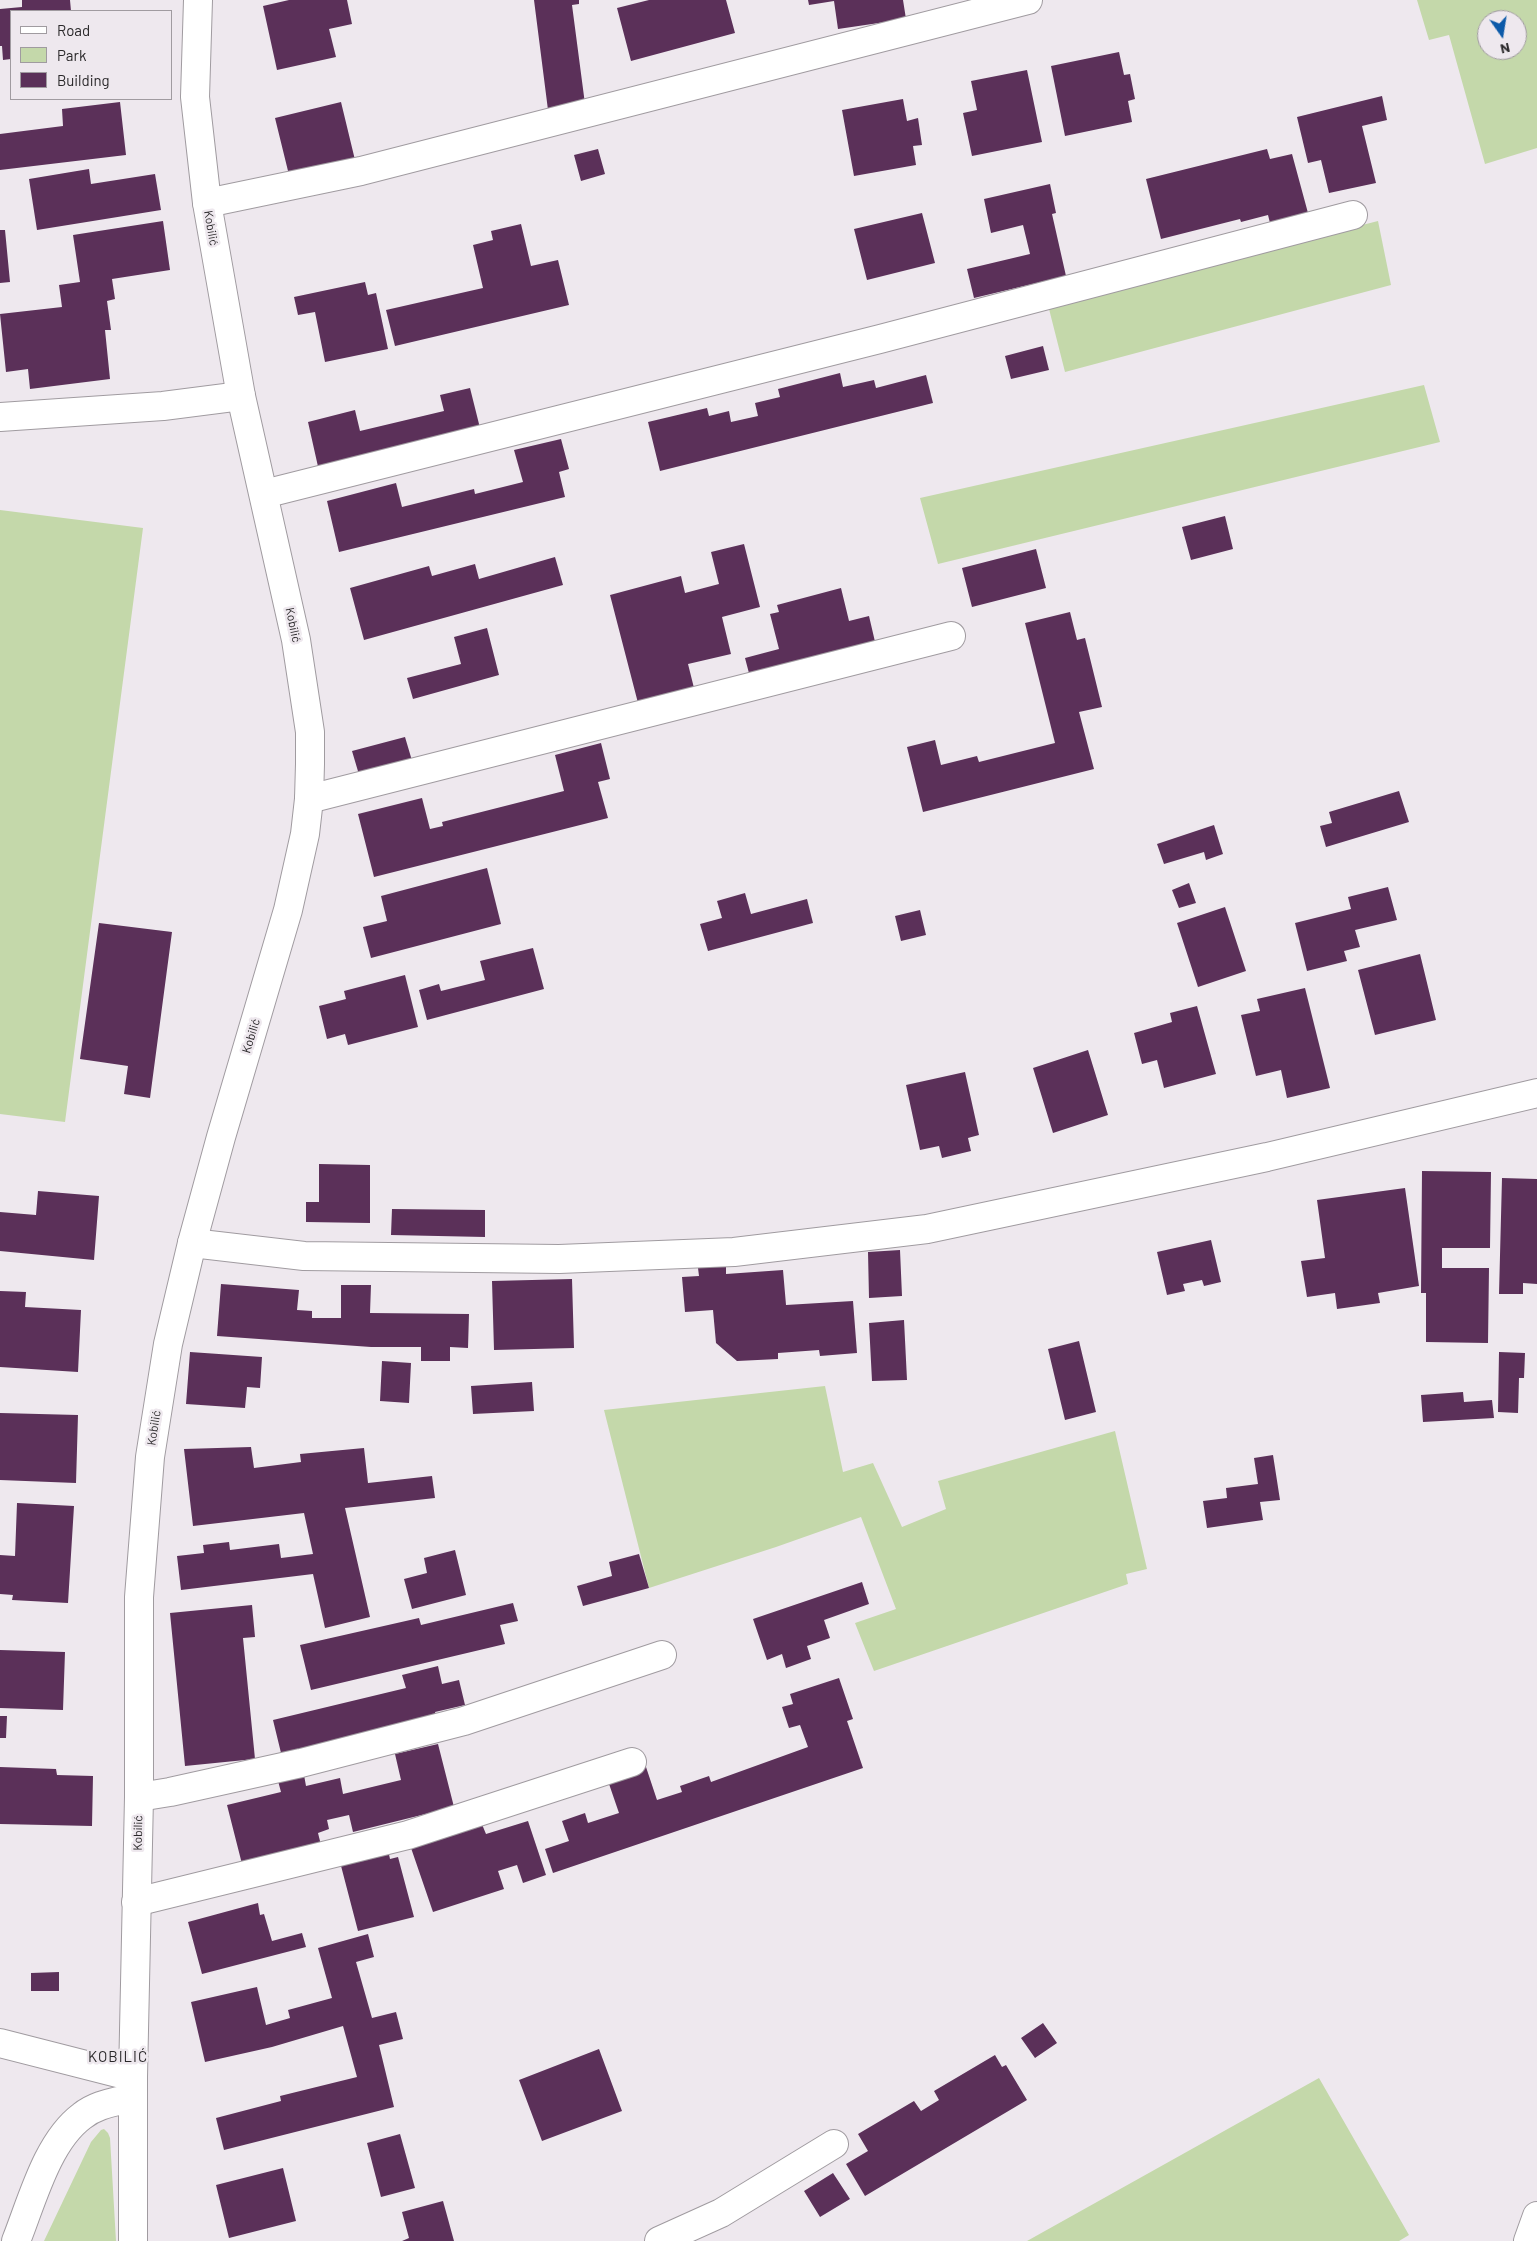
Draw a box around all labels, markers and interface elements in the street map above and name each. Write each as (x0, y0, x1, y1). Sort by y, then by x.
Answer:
legend (10, 10, 172, 100)
north arrow (1477, 10, 1527, 60)
text: Road (57, 21, 90, 39)
text: N (1499, 40, 1512, 58)
text: Park (57, 46, 86, 64)
text: Building (57, 71, 110, 89)
street label: Kobilić (201, 209, 221, 247)
street label: Kobilić (282, 606, 304, 644)
street label: Kobilić (239, 1017, 263, 1055)
street label: Kobilić (144, 1409, 164, 1447)
street label: Kobilić (130, 1815, 146, 1851)
district label: KOBILIĆ (87, 2048, 149, 2066)

